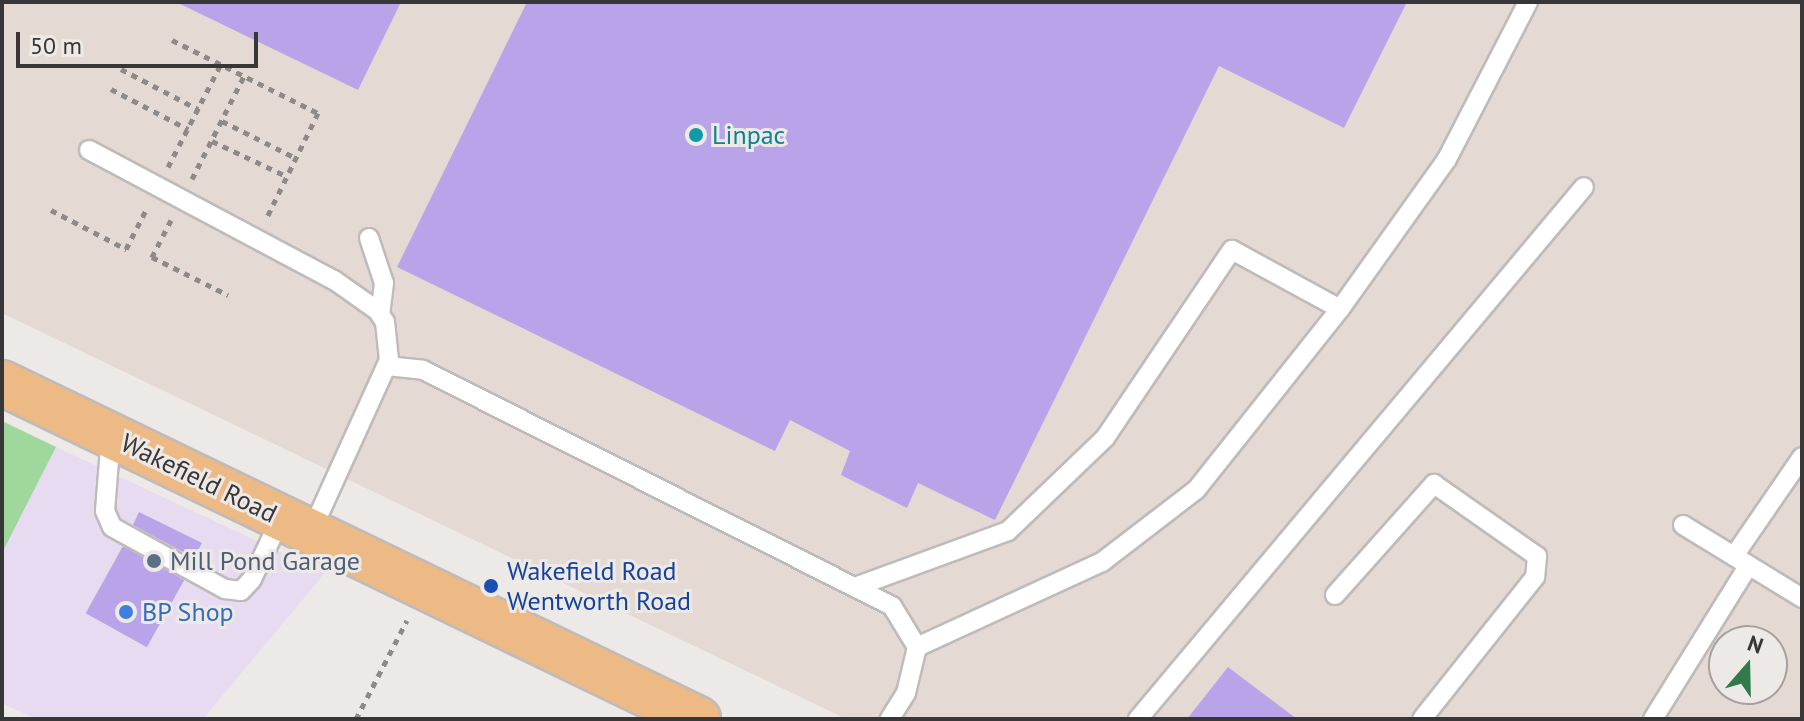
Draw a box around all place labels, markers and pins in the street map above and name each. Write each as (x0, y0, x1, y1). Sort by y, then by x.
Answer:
place label: Linpac (712, 119, 785, 151)
marker: Linpac (687, 126, 705, 144)
place label: Mill Pond Garage (170, 545, 360, 577)
marker: Mill Pond Garage (145, 552, 163, 570)
place label: Wakefield Road Wentworth Road (507, 555, 691, 616)
marker: Wakefield Road Wentworth Road (482, 577, 500, 595)
place label: BP Shop (142, 596, 235, 628)
marker: BP Shop (117, 603, 135, 621)

